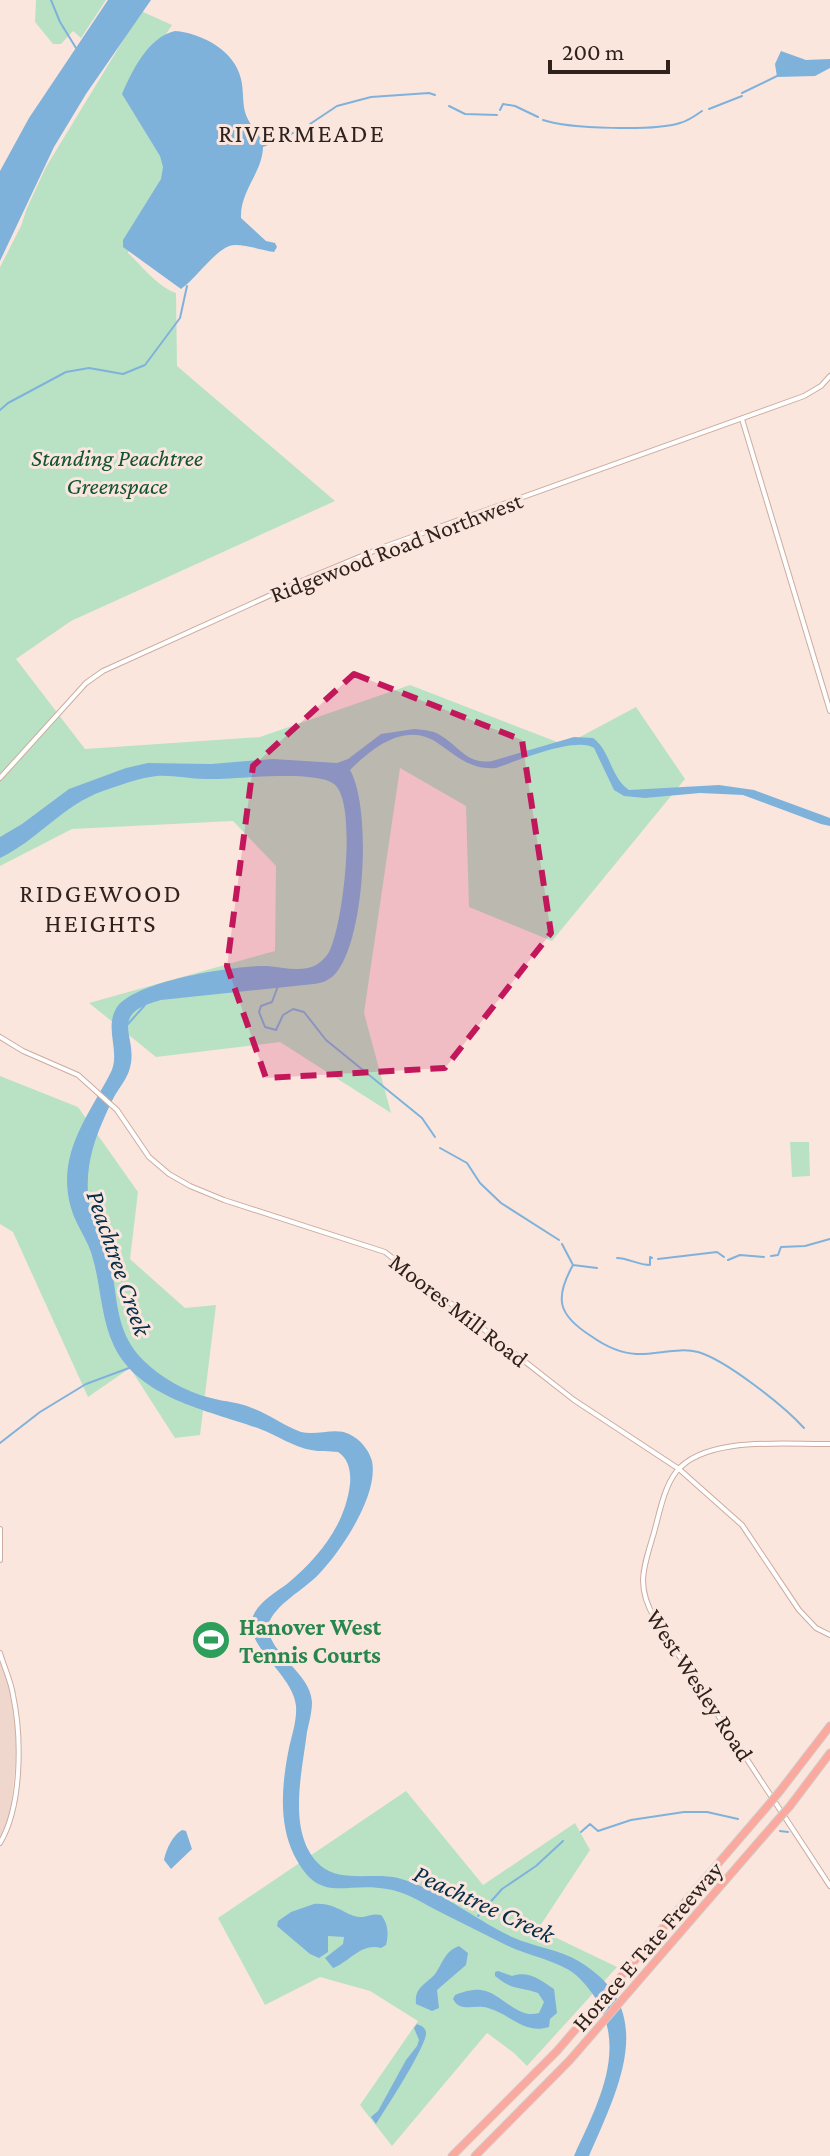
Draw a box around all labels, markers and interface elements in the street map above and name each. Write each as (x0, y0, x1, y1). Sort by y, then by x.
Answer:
scale bar (550, 24, 668, 74)
text: 200 m (562, 38, 624, 65)
district label: RIVERMEADE (218, 119, 386, 148)
park label: Standing Peachtree Greenspace (31, 444, 203, 499)
street label: Ridgewood Road Northwest (266, 486, 527, 608)
district label: RIDGEWOOD HEIGHTS (19, 879, 183, 938)
water label: Peachtree Creek (81, 1186, 158, 1341)
street label: Moores Mill Road (384, 1248, 534, 1373)
street label: West Wesley Road (641, 1604, 759, 1766)
place label: Hanover West Tennis Courts (239, 1613, 382, 1668)
sports icon: Hanover West Tennis Courts (190, 1619, 232, 1661)
street label: Horace E Tate Freeway (566, 1855, 729, 2036)
water label: Peachtree Creek (409, 1859, 561, 1950)

